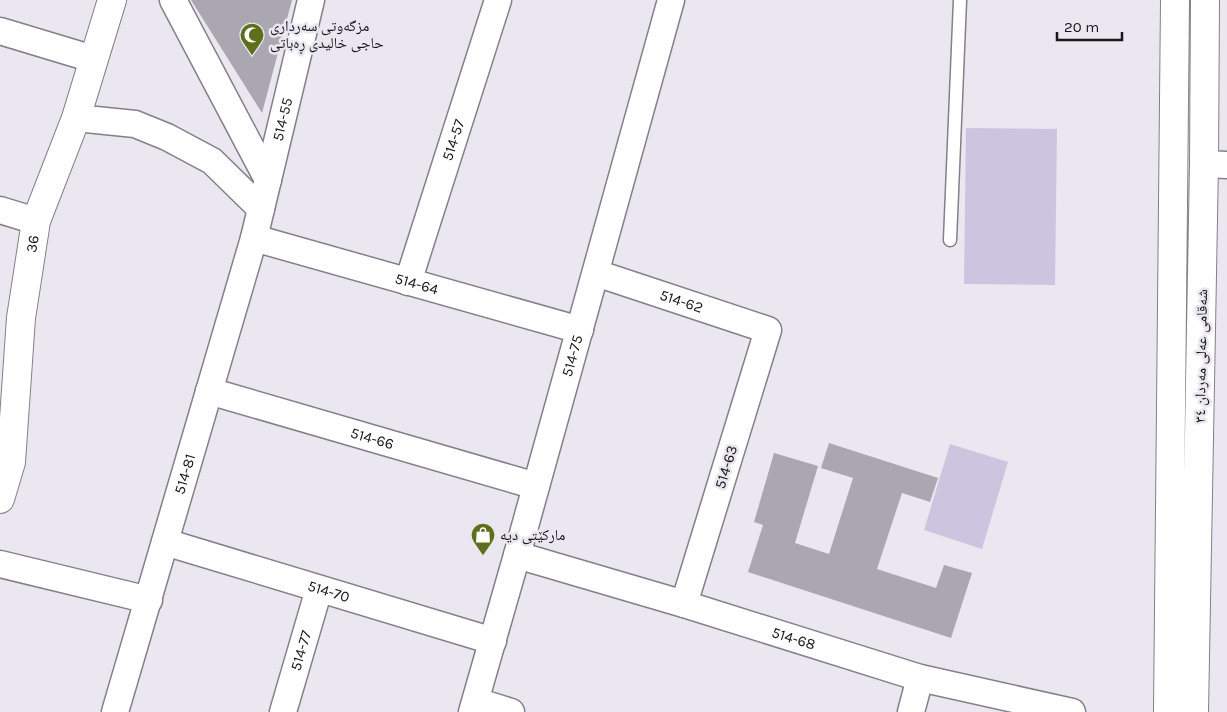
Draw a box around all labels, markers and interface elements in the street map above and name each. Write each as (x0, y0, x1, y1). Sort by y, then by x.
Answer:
scale bar (1057, 10, 1122, 42)
place label: مزگەوتی سەرداری حاجی خالیدی ڕەباتی (270, 17, 384, 55)
text: 20 m (1064, 18, 1099, 36)
mosque icon: مزگەوتی سەرداری حاجی خالیدی ڕەباتی (239, 22, 265, 56)
street label: 514-55 (269, 96, 296, 143)
street label: 514-57 (438, 117, 468, 163)
street label: 36 (22, 234, 43, 254)
street label: 514-64 (393, 269, 441, 299)
street label: 514-62 (658, 286, 705, 317)
street label: شەقامی عەلی مەردان ٣٤ (1191, 289, 1212, 423)
street label: 514-75 (558, 333, 587, 379)
street label: 514-66 (348, 424, 396, 453)
street label: 514-63 (711, 443, 741, 491)
street label: 514-81 (170, 452, 199, 496)
shop icon: مارکێتی دیە (470, 522, 496, 556)
place label: مارکێتی دیە (500, 526, 566, 545)
street label: 514-70 (306, 577, 352, 606)
street label: 514-68 (770, 623, 818, 654)
street label: 514-77 (287, 628, 315, 673)

